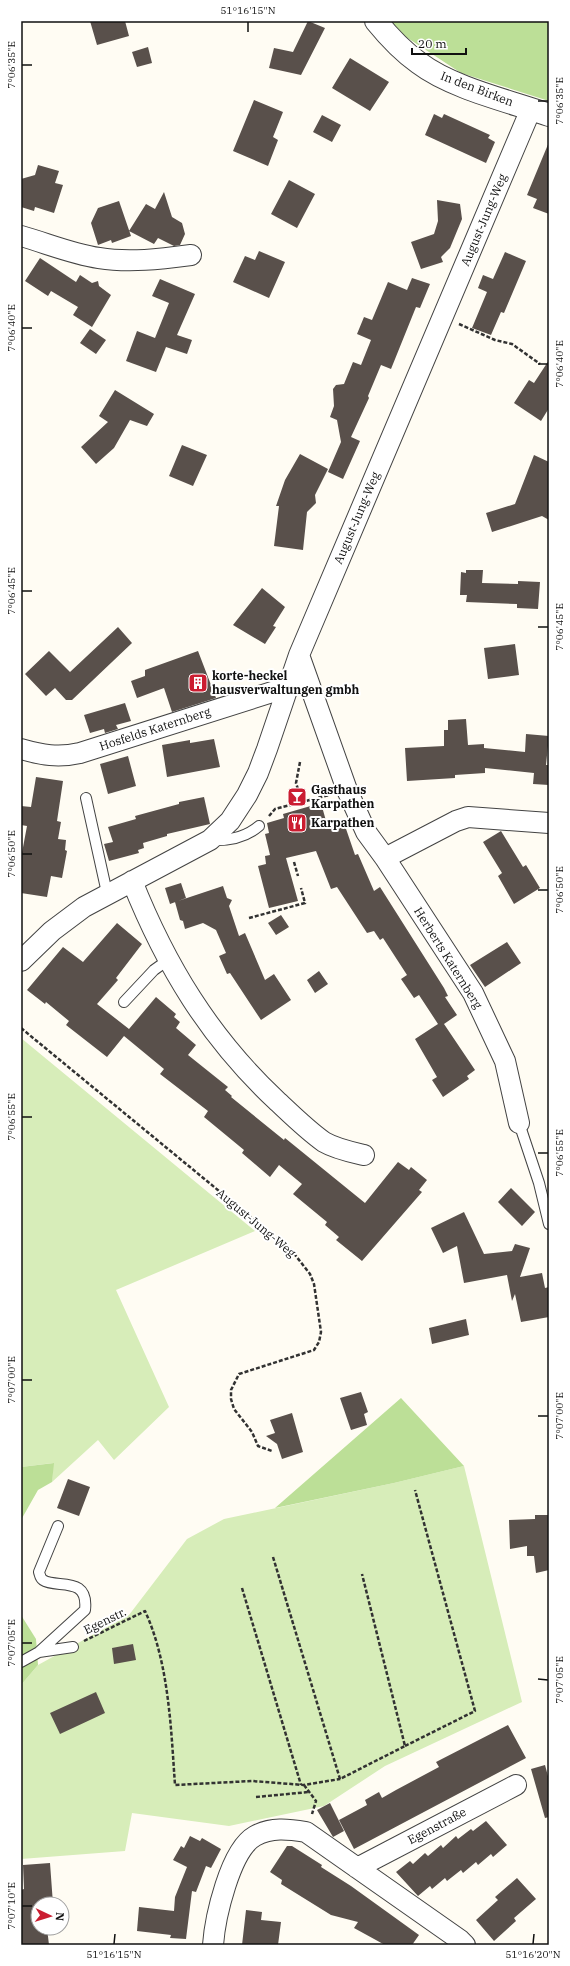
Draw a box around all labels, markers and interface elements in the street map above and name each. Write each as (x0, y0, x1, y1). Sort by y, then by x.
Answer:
text: 51°16'15"N (221, 4, 276, 17)
scale bar (412, 30, 466, 56)
text: 20 m (418, 36, 447, 51)
text: 7°06'35"E (5, 41, 18, 89)
street label: In den Birken (439, 68, 516, 109)
text: 7°06'35"E (553, 77, 566, 125)
street label: August-Jung-Weg (457, 171, 510, 268)
text: 7°06'40"E (5, 304, 18, 352)
text: 7°06'40"E (553, 340, 566, 388)
street label: August-Jung-Weg (330, 469, 383, 566)
text: 7°06'45"E (5, 567, 18, 615)
text: 7°06'45"E (553, 603, 566, 651)
place label: korte-heckel hausverwaltungen gmbh (212, 668, 360, 697)
building icon: korte-heckel hausverwaltungen gmbh (187, 672, 209, 694)
street label: Hosfelds Katernberg (97, 703, 213, 754)
place label: Gasthaus Karpathen (311, 782, 375, 811)
bar icon: Gasthaus Karpathen (286, 786, 308, 808)
restaurant icon: Karpathen (286, 812, 308, 834)
place label: Karpathen (311, 815, 375, 830)
text: 7°06'50"E (5, 830, 18, 878)
text: 7°06'50"E (553, 866, 566, 914)
street label: Herberts Katernberg (411, 904, 486, 1012)
text: 7°06'55"E (5, 1093, 18, 1141)
text: 7°06'55"E (553, 1129, 566, 1177)
street label: August-Jung-Weg (214, 1185, 299, 1260)
text: 7°07'00"E (5, 1356, 18, 1404)
text: 7°07'00"E (553, 1392, 566, 1440)
street label: Egenstr. (81, 1604, 129, 1637)
text: 7°07'05"E (5, 1619, 18, 1667)
text: 7°07'05"E (553, 1656, 566, 1704)
street label: Egenstraße (405, 1804, 469, 1847)
text: 7°07'10"E (5, 1882, 18, 1930)
north arrow (30, 1896, 70, 1936)
text: N (53, 1912, 67, 1922)
text: 51°16'15"N (87, 1948, 142, 1961)
text: 51°16'20"N (506, 1948, 561, 1961)

